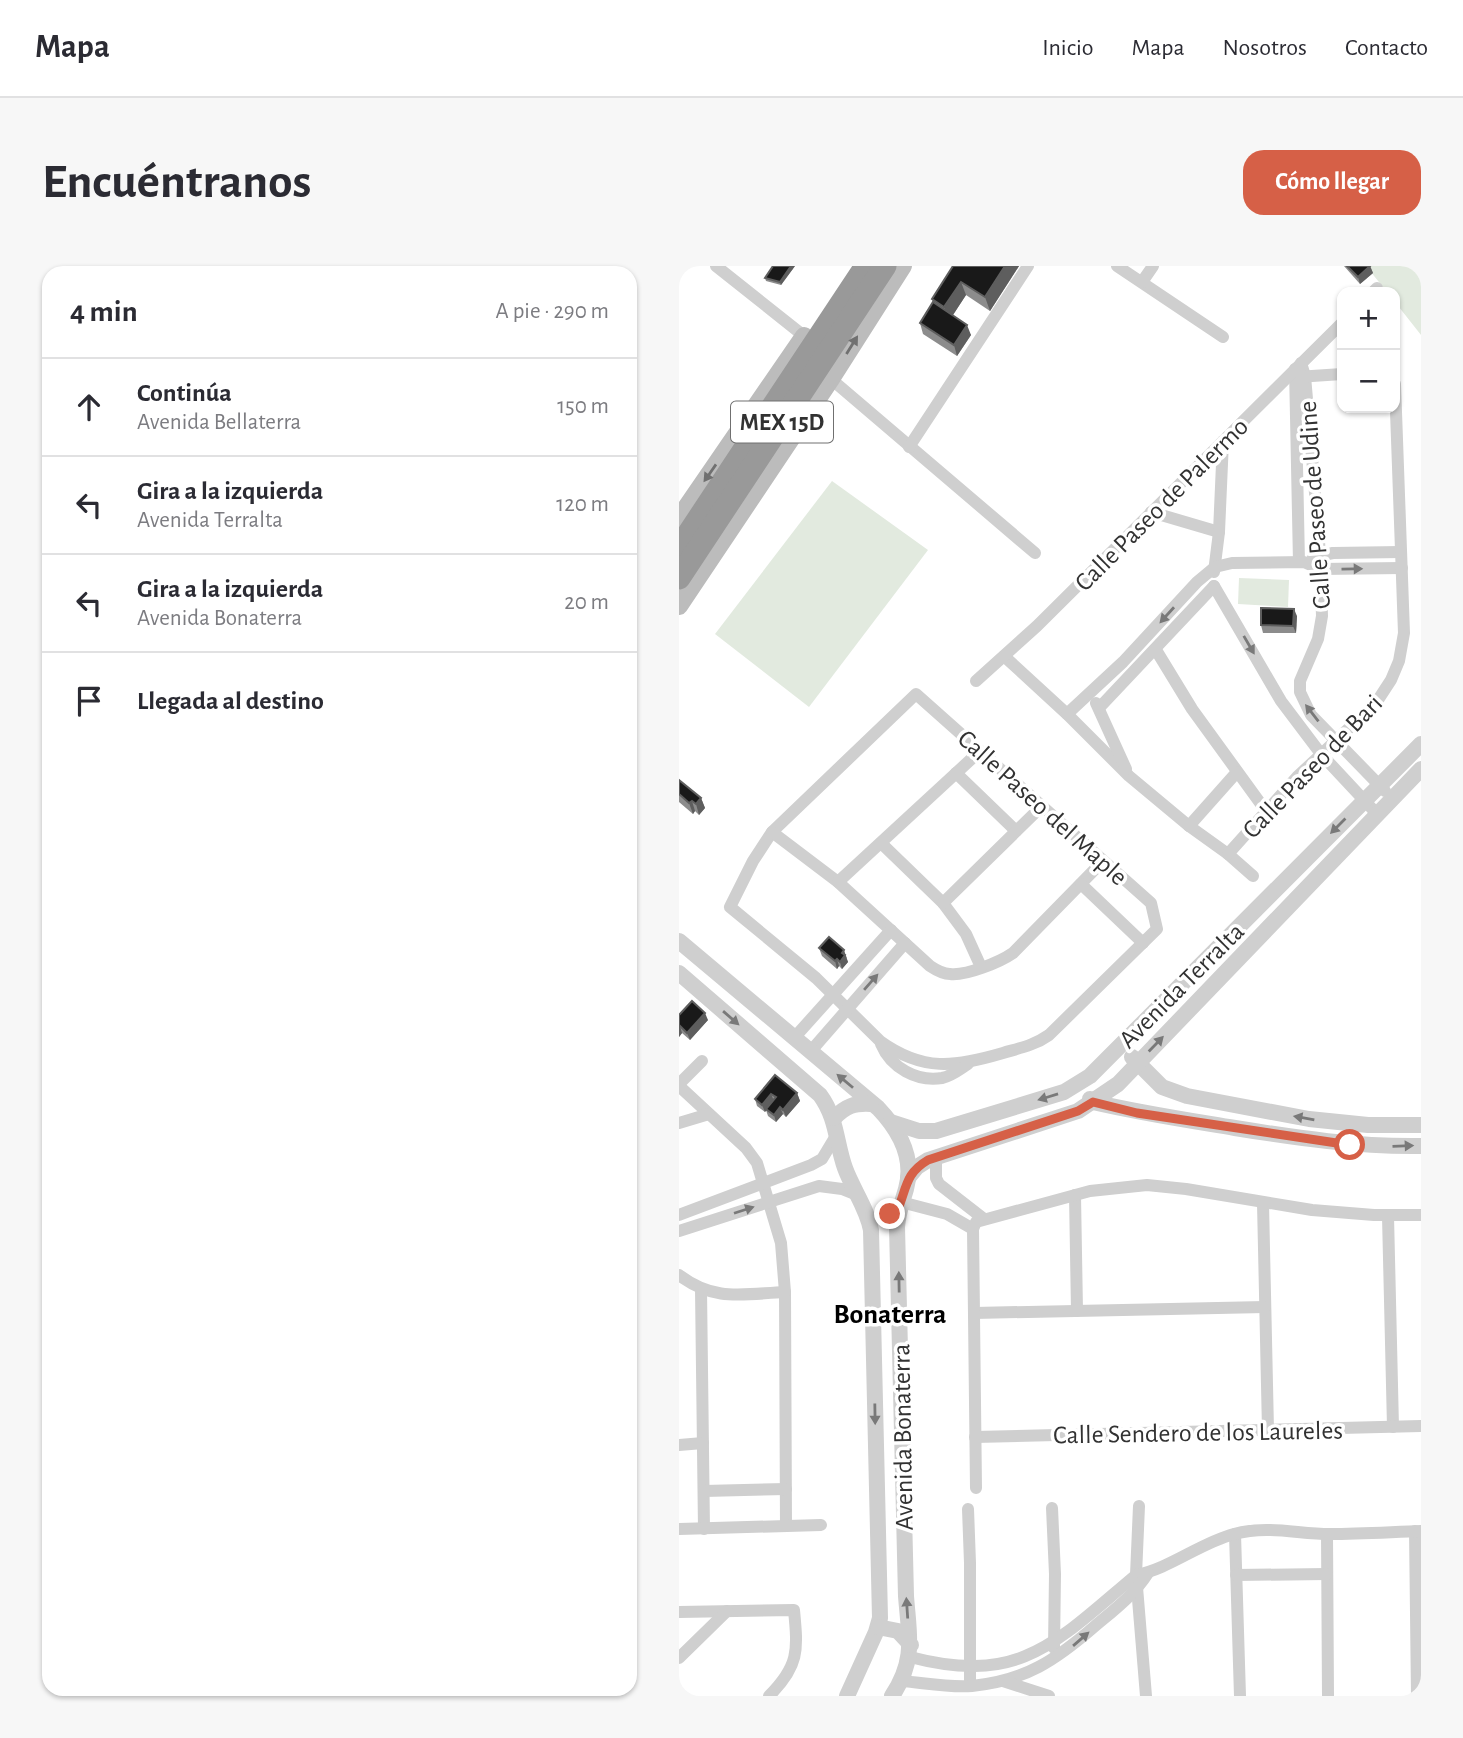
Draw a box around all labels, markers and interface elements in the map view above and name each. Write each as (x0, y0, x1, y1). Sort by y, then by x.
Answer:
text: Mapa (35, 31, 110, 64)
text: Inicio (1042, 36, 1093, 60)
text: Mapa (1131, 36, 1185, 60)
text: Nosotros (1223, 36, 1307, 60)
text: Contacto (1345, 36, 1428, 60)
button: Cómo llegar (1243, 150, 1421, 215)
text: Encuéntranos (42, 158, 311, 207)
map controls (1337, 287, 1400, 413)
button: + (1337, 287, 1400, 350)
text: 4 min (70, 297, 138, 327)
text: A pie · 290 m (496, 300, 609, 323)
one-way arrow (845, 335, 858, 355)
button: − (1337, 350, 1400, 413)
text: Continúa (137, 380, 232, 406)
icon: ahead (70, 388, 108, 426)
text: 150 m (557, 395, 609, 418)
street label: Calle Paseo de Udine (1295, 400, 1335, 610)
road number: MEX 15D (731, 402, 833, 442)
text: Avenida Bellaterra (137, 411, 301, 434)
street label: Calle Paseo de Palermo (1070, 413, 1253, 596)
one-way arrow (704, 463, 717, 482)
text: Gira a la izquierda (137, 478, 323, 504)
icon: left (70, 486, 108, 524)
text: 120 m (556, 493, 609, 516)
text: Avenida Terralta (137, 509, 283, 532)
one-way arrow (1341, 563, 1363, 575)
text: Gira a la izquierda (137, 576, 323, 602)
icon: left (70, 584, 108, 622)
text: 20 m (564, 591, 609, 614)
one-way arrow (1159, 606, 1175, 624)
text: Avenida Bonaterra (137, 607, 302, 630)
one-way arrow (1243, 635, 1255, 654)
icon: arrive (70, 682, 108, 720)
text: Llegada al destino (137, 688, 324, 714)
street label: Calle Paseo de Bari (1238, 690, 1387, 843)
one-way arrow (1304, 705, 1319, 723)
street label: Calle Paseo del Maple (953, 725, 1132, 890)
one-way arrow (1329, 818, 1346, 835)
street label: Avenida Terralta (1114, 918, 1249, 1053)
one-way arrow (863, 973, 879, 991)
one-way arrow (722, 1010, 739, 1025)
one-way arrow (1147, 1035, 1164, 1052)
one-way arrow (836, 1073, 854, 1089)
one-way arrow (1037, 1092, 1058, 1102)
one-way arrow (1293, 1112, 1315, 1123)
route start (1334, 1129, 1365, 1160)
one-way arrow (1392, 1140, 1414, 1152)
route end (874, 1198, 905, 1229)
one-way arrow (734, 1204, 755, 1215)
one-way arrow (893, 1271, 904, 1293)
district label: Bonaterra (833, 1301, 947, 1329)
street label: Avenida Bonaterra (888, 1343, 918, 1531)
one-way arrow (870, 1403, 881, 1425)
street label: Calle Sendero de los Laureles (1053, 1417, 1343, 1449)
one-way arrow (901, 1596, 912, 1618)
one-way arrow (1072, 1632, 1089, 1647)

